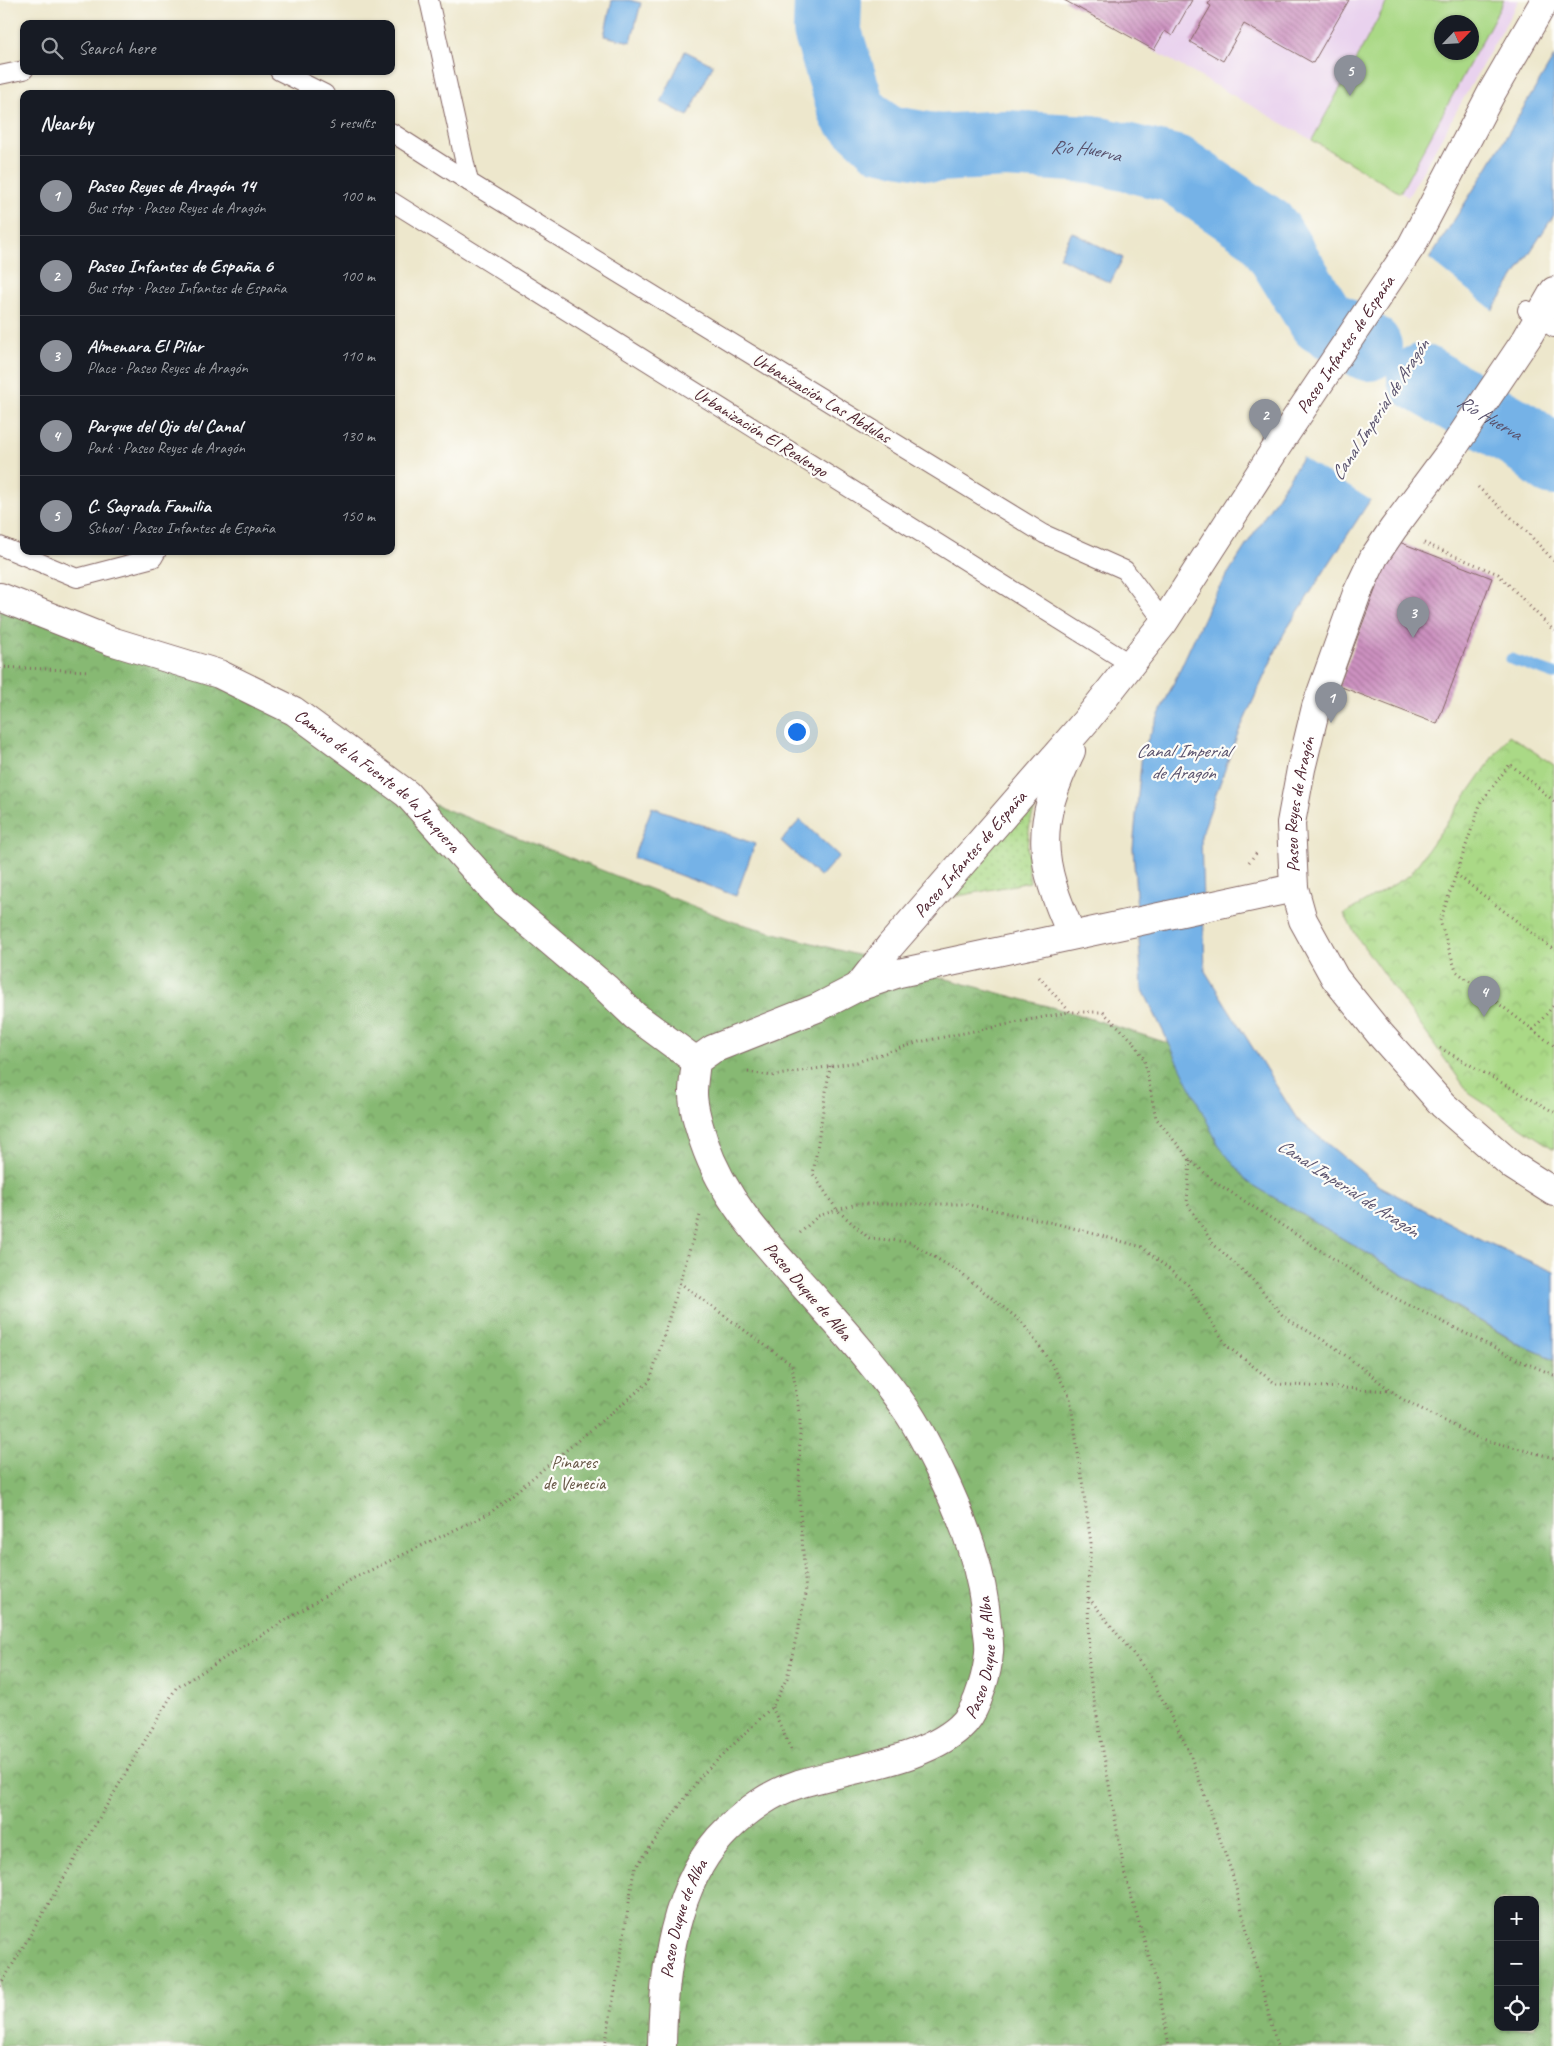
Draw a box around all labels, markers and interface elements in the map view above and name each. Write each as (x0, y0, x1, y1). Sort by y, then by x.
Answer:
north arrow (1434, 15, 1479, 60)
search box (20, 20, 395, 75)
icon: search (38, 34, 66, 62)
text: Search here (78, 36, 155, 60)
pin: 5 (1334, 55, 1366, 96)
text: Nearby (40, 110, 93, 136)
text: 5 results (328, 113, 375, 133)
water label: Río Huerva (1050, 135, 1125, 168)
text: Paseo Reyes de Aragón 14 (87, 174, 256, 198)
text: 1 (52, 186, 60, 206)
text: 100 m (341, 186, 375, 206)
text: Bus stop · Paseo Reyes de Aragón (87, 198, 266, 218)
text: Paseo Infantes de España 6 (87, 254, 273, 278)
text: 2 (52, 266, 60, 286)
text: 100 m (341, 266, 375, 286)
street label: Paseo Infantes de España (1291, 271, 1400, 417)
text: Bus stop · Paseo Infantes de España (87, 278, 287, 298)
text: Almenara El Pilar (87, 334, 203, 358)
water label: Canal Imperial de Aragón (1325, 334, 1435, 485)
text: 3 (52, 346, 60, 366)
text: 110 m (341, 346, 375, 366)
street label: Urbanización Las Abdulas (749, 348, 897, 449)
text: Place · Paseo Reyes de Aragón (87, 358, 248, 378)
street label: Urbanización El Realengo (690, 382, 833, 483)
water label: Río Huerva (1453, 390, 1527, 446)
pin: 2 (1249, 399, 1281, 440)
text: Parque del Ojo del Canal (87, 414, 242, 438)
text: 4 (52, 426, 60, 446)
text: 130 m (341, 426, 375, 446)
text: Park · Paseo Reyes de Aragón (87, 438, 245, 458)
text: C. Sagrada Familia (87, 494, 211, 518)
text: 5 (53, 506, 59, 526)
text: 150 m (341, 506, 375, 526)
text: School · Paseo Infantes de España (87, 518, 275, 538)
pin: 3 (1397, 597, 1429, 638)
pin: 1 (1315, 682, 1347, 723)
street label: Camino de la Fuente de la Junquera (290, 704, 466, 858)
your location (784, 719, 810, 745)
street label: Paseo Reyes de Aragón (1280, 734, 1320, 873)
water label: Canal Imperial de Aragón (1136, 739, 1236, 785)
street label: Paseo Infantes de España (909, 785, 1032, 922)
pin: 4 (1468, 976, 1500, 1017)
water label: Canal Imperial de Aragón (1273, 1133, 1424, 1243)
street label: Paseo Duque de Alba (759, 1237, 858, 1346)
park label: Pinares de Venecia (543, 1451, 607, 1494)
street label: Paseo Duque de Alba (959, 1594, 1000, 1722)
street label: Paseo Duque de Alba (655, 1854, 713, 1979)
map controls (1494, 1896, 1539, 2031)
button: + (1494, 1896, 1539, 1941)
button: − (1494, 1941, 1539, 1986)
button: locate (1494, 1986, 1539, 2031)

